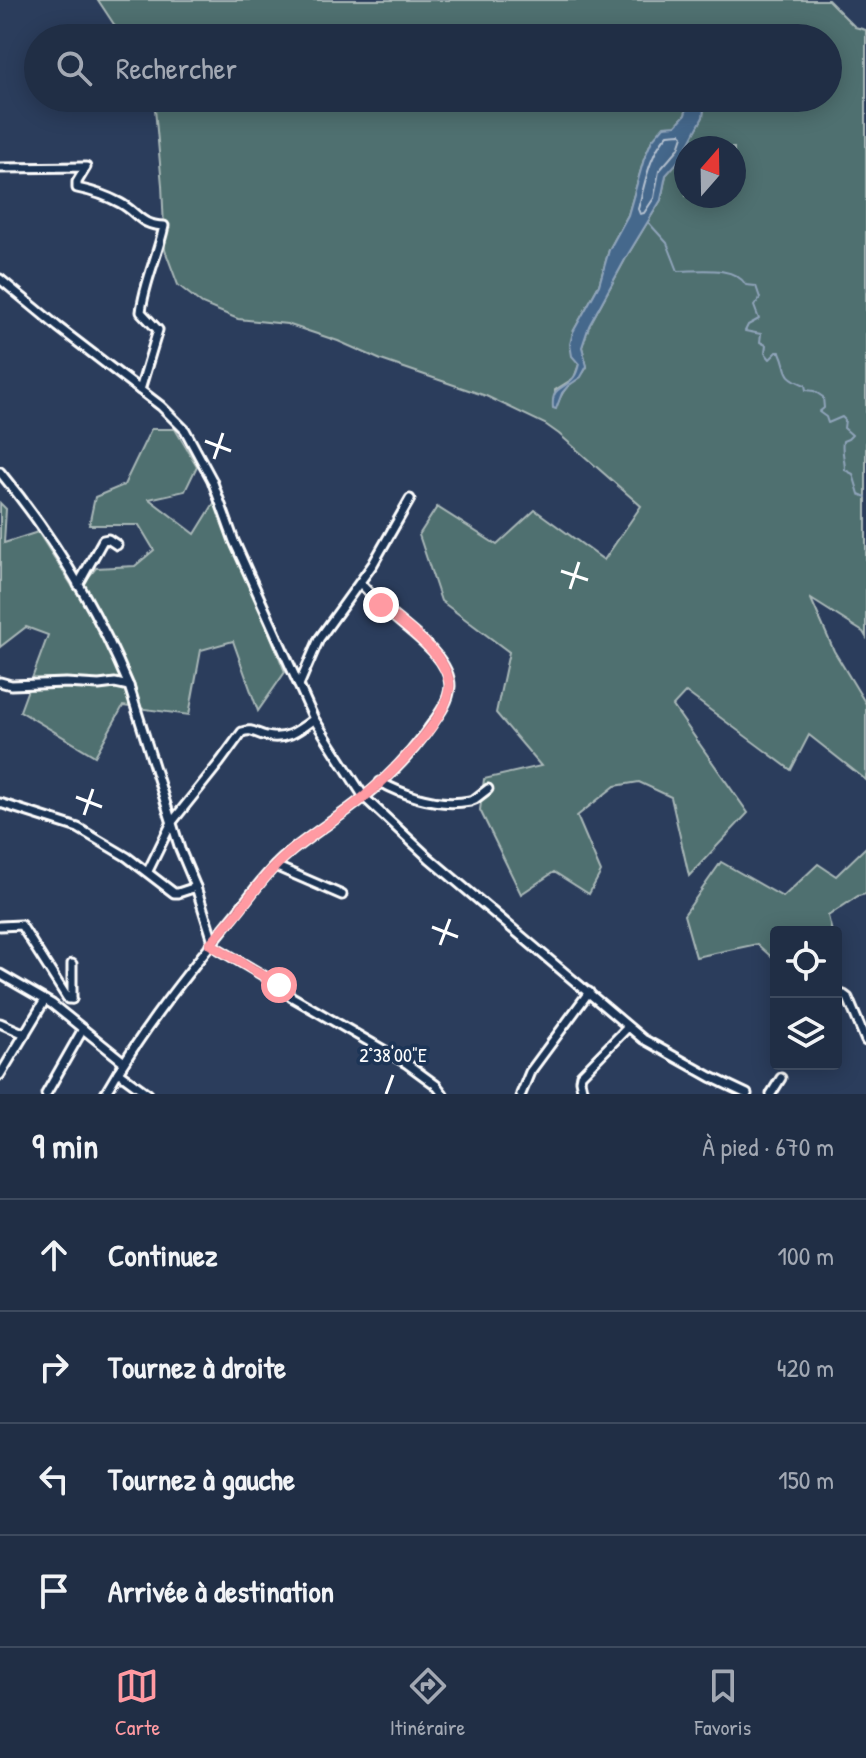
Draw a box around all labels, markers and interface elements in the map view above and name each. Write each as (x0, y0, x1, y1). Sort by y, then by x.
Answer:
search box (24, 24, 842, 112)
icon: search (52, 46, 96, 90)
text: Rechercher (116, 48, 237, 88)
north arrow (674, 136, 746, 208)
route end (363, 587, 399, 623)
map controls (770, 926, 842, 1070)
button: locate (770, 926, 842, 998)
route start (261, 967, 297, 1003)
button: layers (770, 998, 842, 1070)
text: 2°38'00"E (359, 1041, 427, 1068)
text: 9 min (32, 1123, 98, 1169)
text: À pied · 670 m (702, 1129, 834, 1164)
icon: ahead (32, 1233, 76, 1277)
text: Continuez (108, 1235, 217, 1275)
text: 100 m (778, 1238, 834, 1273)
icon: right (32, 1345, 76, 1389)
text: Tournez à droite (108, 1347, 286, 1387)
text: 420 m (777, 1350, 834, 1385)
icon: left (32, 1457, 76, 1501)
text: Tournez à gauche (108, 1459, 295, 1499)
text: 150 m (778, 1462, 834, 1497)
icon: arrive (32, 1569, 76, 1613)
text: Arrivée à destination (108, 1571, 334, 1611)
tab: Carte (115, 1664, 160, 1742)
tab: Itinéraire (390, 1664, 465, 1742)
tab: Favoris (695, 1664, 751, 1742)

